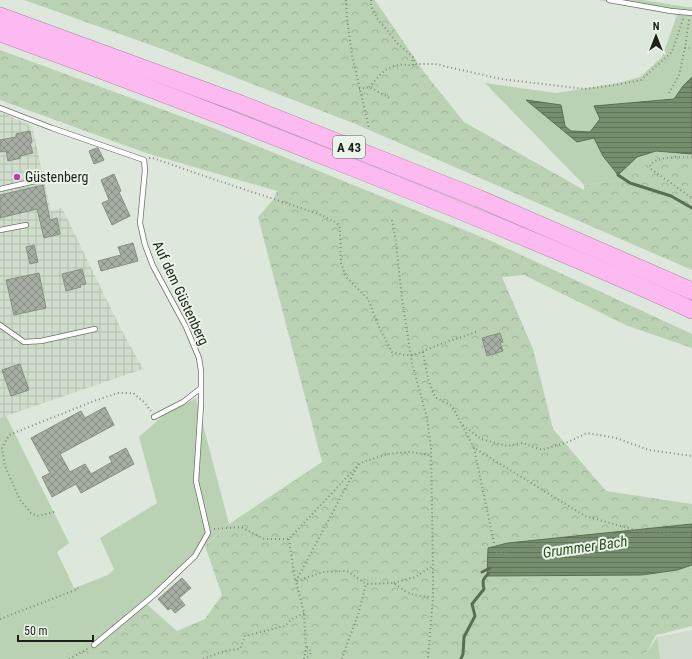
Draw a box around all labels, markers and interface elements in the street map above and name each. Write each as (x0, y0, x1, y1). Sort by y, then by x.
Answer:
north arrow (636, 16, 676, 56)
text: N (653, 20, 660, 33)
road number: A 43 (333, 136, 365, 158)
place label: Güstenberg (25, 169, 88, 185)
marker: Güstenberg (12, 172, 22, 182)
street label: Auf dem Güstenberg (150, 238, 212, 348)
water label: Grummer Bach (542, 532, 628, 562)
scale bar (18, 617, 93, 643)
text: 50 m (24, 624, 48, 638)

